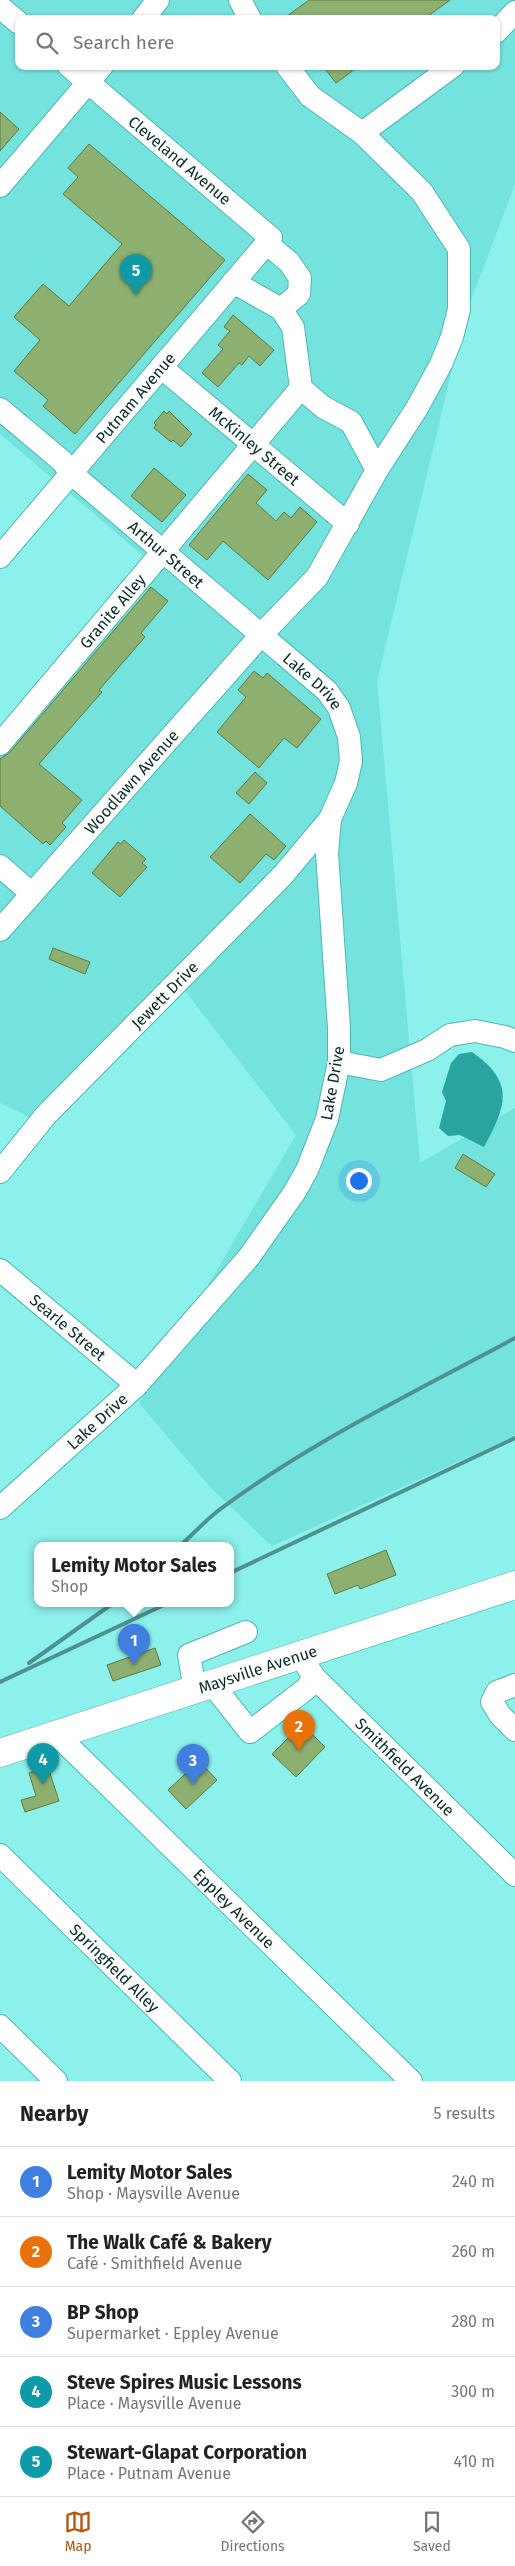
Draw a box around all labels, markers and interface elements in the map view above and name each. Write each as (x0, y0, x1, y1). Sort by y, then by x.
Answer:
search box (15, 15, 500, 70)
icon: search (33, 29, 61, 57)
text: Search here (73, 31, 174, 54)
street label: Cleveland Avenue (124, 112, 235, 209)
pin: 5 (120, 254, 152, 295)
street label: Putnam Avenue (92, 349, 180, 447)
street label: McKinley Street (205, 402, 303, 489)
street label: Arthur Street (124, 517, 208, 592)
street label: Granite Alley (76, 570, 150, 653)
street label: Lake Drive (279, 649, 346, 713)
street label: Woodlawn Avenue (80, 726, 183, 838)
street label: Jewett Drive (128, 958, 202, 1033)
street label: Lake Drive (317, 1044, 348, 1122)
your location (346, 1168, 372, 1194)
street label: Searle Street (26, 1290, 110, 1365)
street label: Lake Drive (63, 1389, 132, 1454)
popup (34, 1542, 234, 1607)
text: Lemity Motor Sales (51, 1554, 217, 1577)
text: Shop (51, 1577, 88, 1596)
pin: 1 (118, 1624, 150, 1665)
street label: Maysville Avenue (196, 1641, 320, 1698)
pin: 2 (283, 1710, 315, 1751)
street label: Smithfield Avenue (351, 1714, 458, 1820)
pin: 4 (27, 1743, 59, 1784)
pin: 3 (177, 1744, 209, 1785)
street label: Eppley Avenue (189, 1865, 279, 1953)
street label: Springfield Alley (66, 1920, 163, 2016)
text: Nearby (20, 2101, 88, 2127)
text: 5 results (434, 2104, 495, 2123)
text: Lemity Motor Sales (67, 2161, 232, 2184)
text: 1 (32, 2172, 40, 2191)
text: 240 m (452, 2172, 495, 2191)
text: Shop · Maysville Avenue (67, 2184, 240, 2203)
text: The Walk Café & Bakery (67, 2231, 272, 2254)
text: 2 (32, 2242, 40, 2261)
text: 260 m (452, 2242, 495, 2261)
text: Café · Smithfield Avenue (67, 2254, 242, 2273)
text: BP Shop (67, 2301, 139, 2324)
text: 3 (32, 2312, 40, 2331)
text: 280 m (451, 2312, 495, 2331)
text: Supermarket · Eppley Avenue (67, 2324, 279, 2343)
text: Steve Spires Music Lessons (67, 2371, 302, 2394)
text: 4 (31, 2382, 41, 2401)
text: 300 m (451, 2382, 495, 2401)
text: Place · Maysville Avenue (67, 2394, 241, 2413)
text: Stewart-Glapat Corporation (67, 2441, 307, 2464)
text: 5 (32, 2452, 40, 2471)
text: 410 m (454, 2452, 495, 2471)
text: Place · Putnam Avenue (67, 2464, 231, 2483)
tab: Map (64, 2508, 92, 2555)
tab: Directions (220, 2508, 285, 2555)
tab: Saved (413, 2508, 451, 2555)

